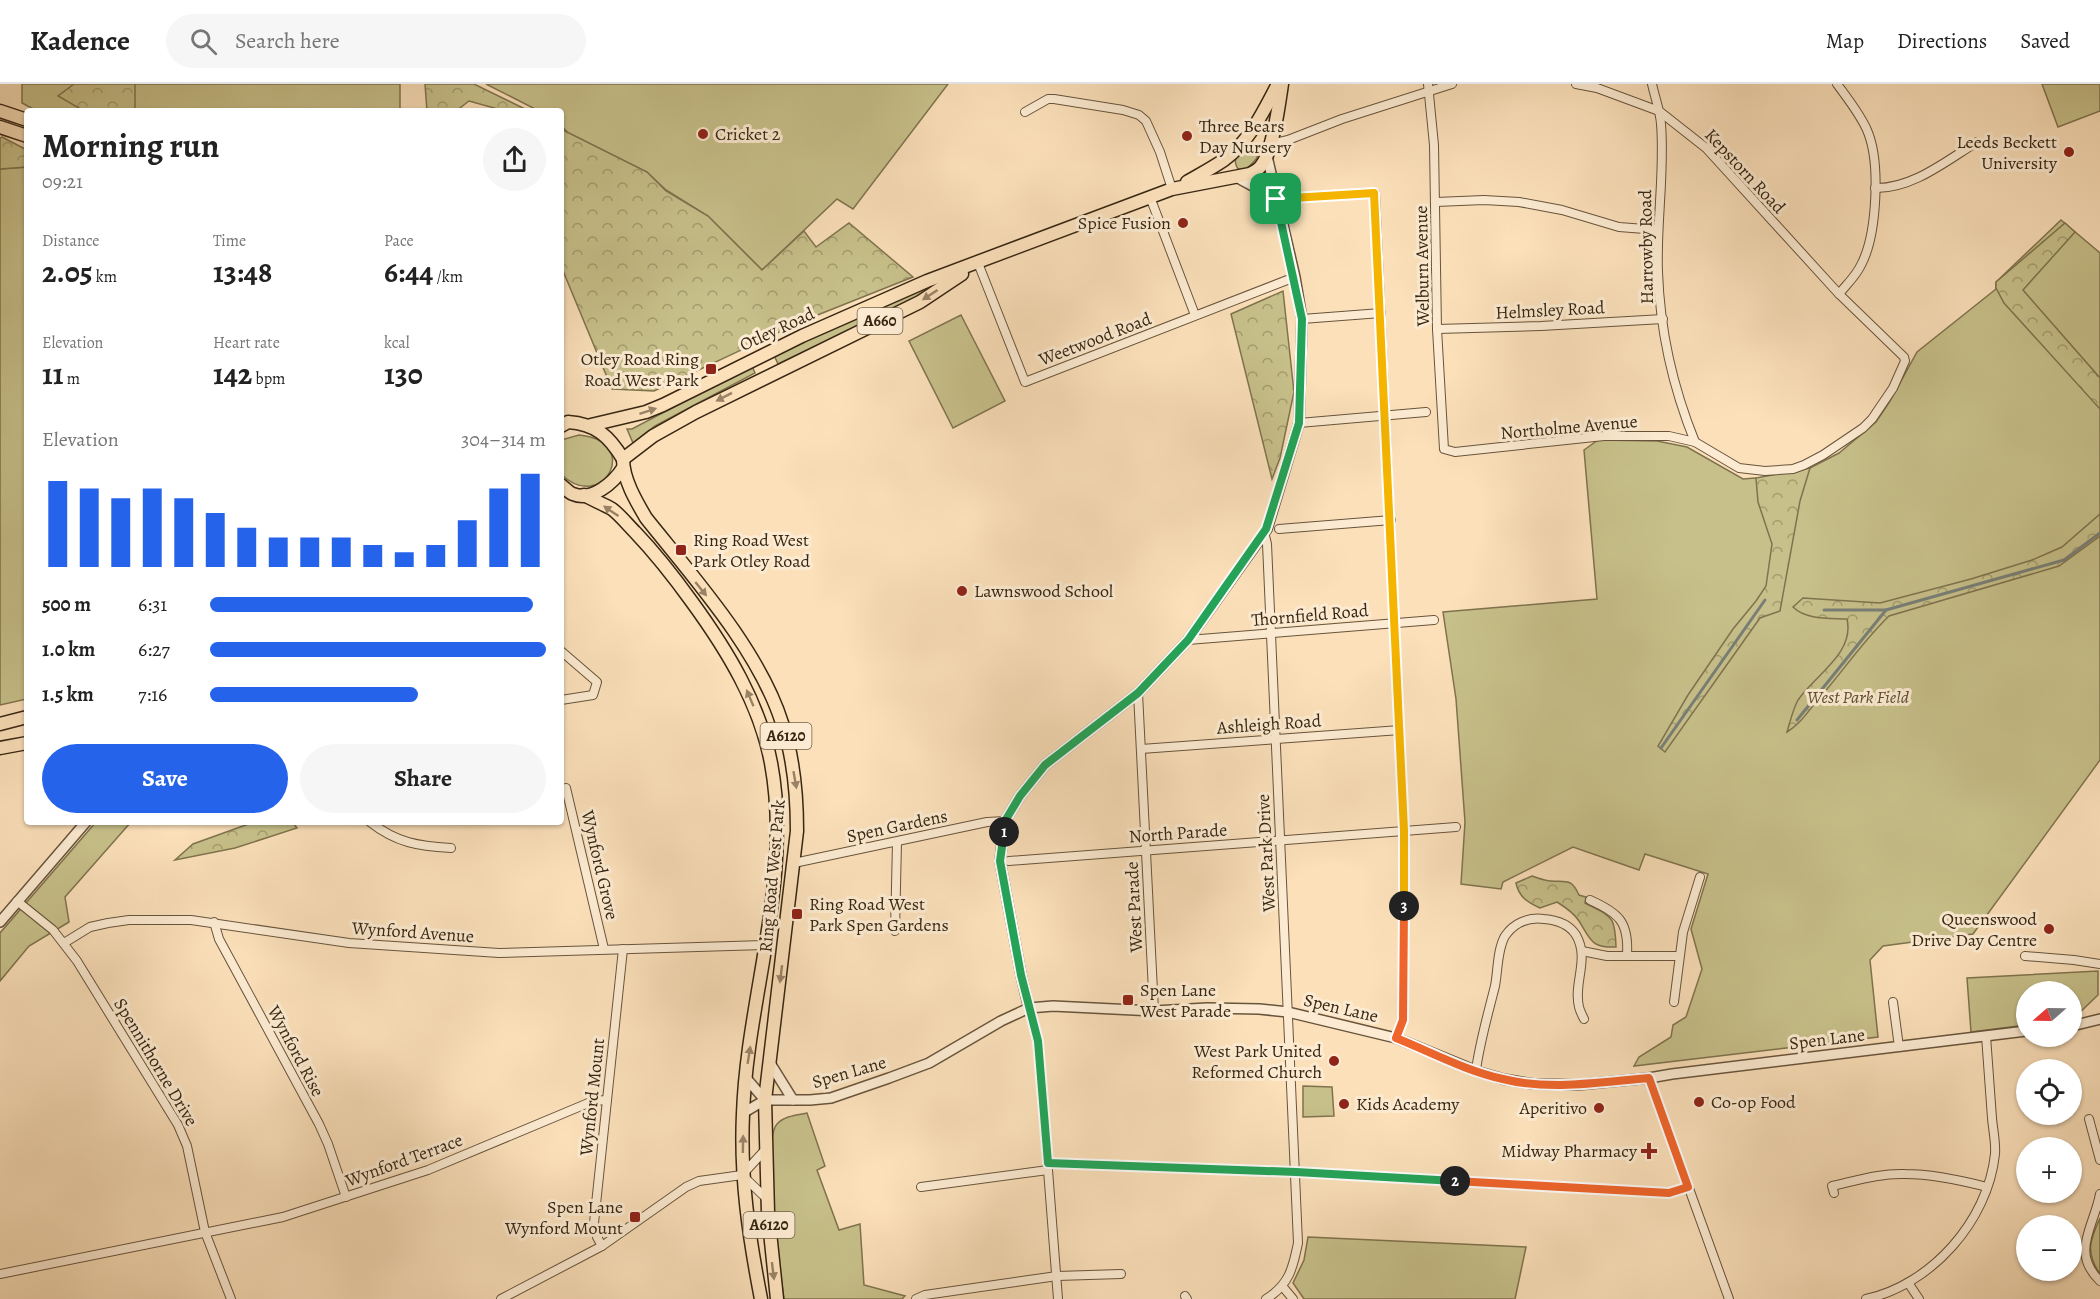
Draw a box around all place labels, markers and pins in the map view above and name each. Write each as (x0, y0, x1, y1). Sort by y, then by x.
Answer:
place label: Three Bears Day Nursery (1199, 114, 1292, 159)
place label: Cricket 2 (715, 122, 781, 146)
marker: Cricket 2 (696, 127, 710, 141)
marker: Three Bears Day Nursery (1180, 129, 1194, 143)
place label: Leeds Beckett University (1956, 130, 2058, 175)
marker: Leeds Beckett University (2062, 145, 2076, 159)
pin (1250, 173, 1301, 224)
place label: Spice Fusion (1078, 211, 1171, 235)
marker: Spice Fusion (1176, 216, 1190, 230)
place label: Otley Road Ring Road West Park (581, 347, 699, 392)
marker: Otley Road Ring Road West Park (704, 362, 718, 376)
place label: Ring Road West Park Otley Road (693, 528, 811, 573)
marker: Ring Road West Park Otley Road (674, 543, 688, 557)
place label: Lawnswood School (974, 579, 1114, 603)
marker: Lawnswood School (955, 584, 969, 598)
pin: 1 (989, 817, 1019, 847)
pin: 3 (1389, 891, 1419, 921)
place label: Ring Road West Park Spen Gardens (809, 892, 949, 937)
marker: Ring Road West Park Spen Gardens (790, 907, 804, 921)
place label: Queenswood Drive Day Centre (1911, 907, 2037, 952)
marker: Queenswood Drive Day Centre (2042, 922, 2056, 936)
place label: Spen Lane West Parade (1139, 978, 1231, 1023)
marker: Spen Lane West Parade (1121, 993, 1135, 1007)
place label: West Park United Reformed Church (1191, 1039, 1322, 1084)
marker: West Park United Reformed Church (1327, 1054, 1341, 1068)
place label: Co-op Food (1711, 1090, 1796, 1114)
place label: Kids Academy (1356, 1092, 1460, 1116)
marker: Co-op Food (1692, 1095, 1706, 1109)
place label: Aperitivo (1519, 1096, 1587, 1120)
marker: Kids Academy (1337, 1097, 1351, 1111)
marker: Aperitivo (1592, 1101, 1606, 1115)
place label: Midway Pharmacy (1501, 1139, 1638, 1163)
marker: Midway Pharmacy (1642, 1144, 1656, 1158)
pin: 2 (1440, 1166, 1470, 1196)
place label: Spen Lane Wynford Mount (504, 1195, 623, 1240)
marker: Spen Lane Wynford Mount (628, 1210, 642, 1224)

